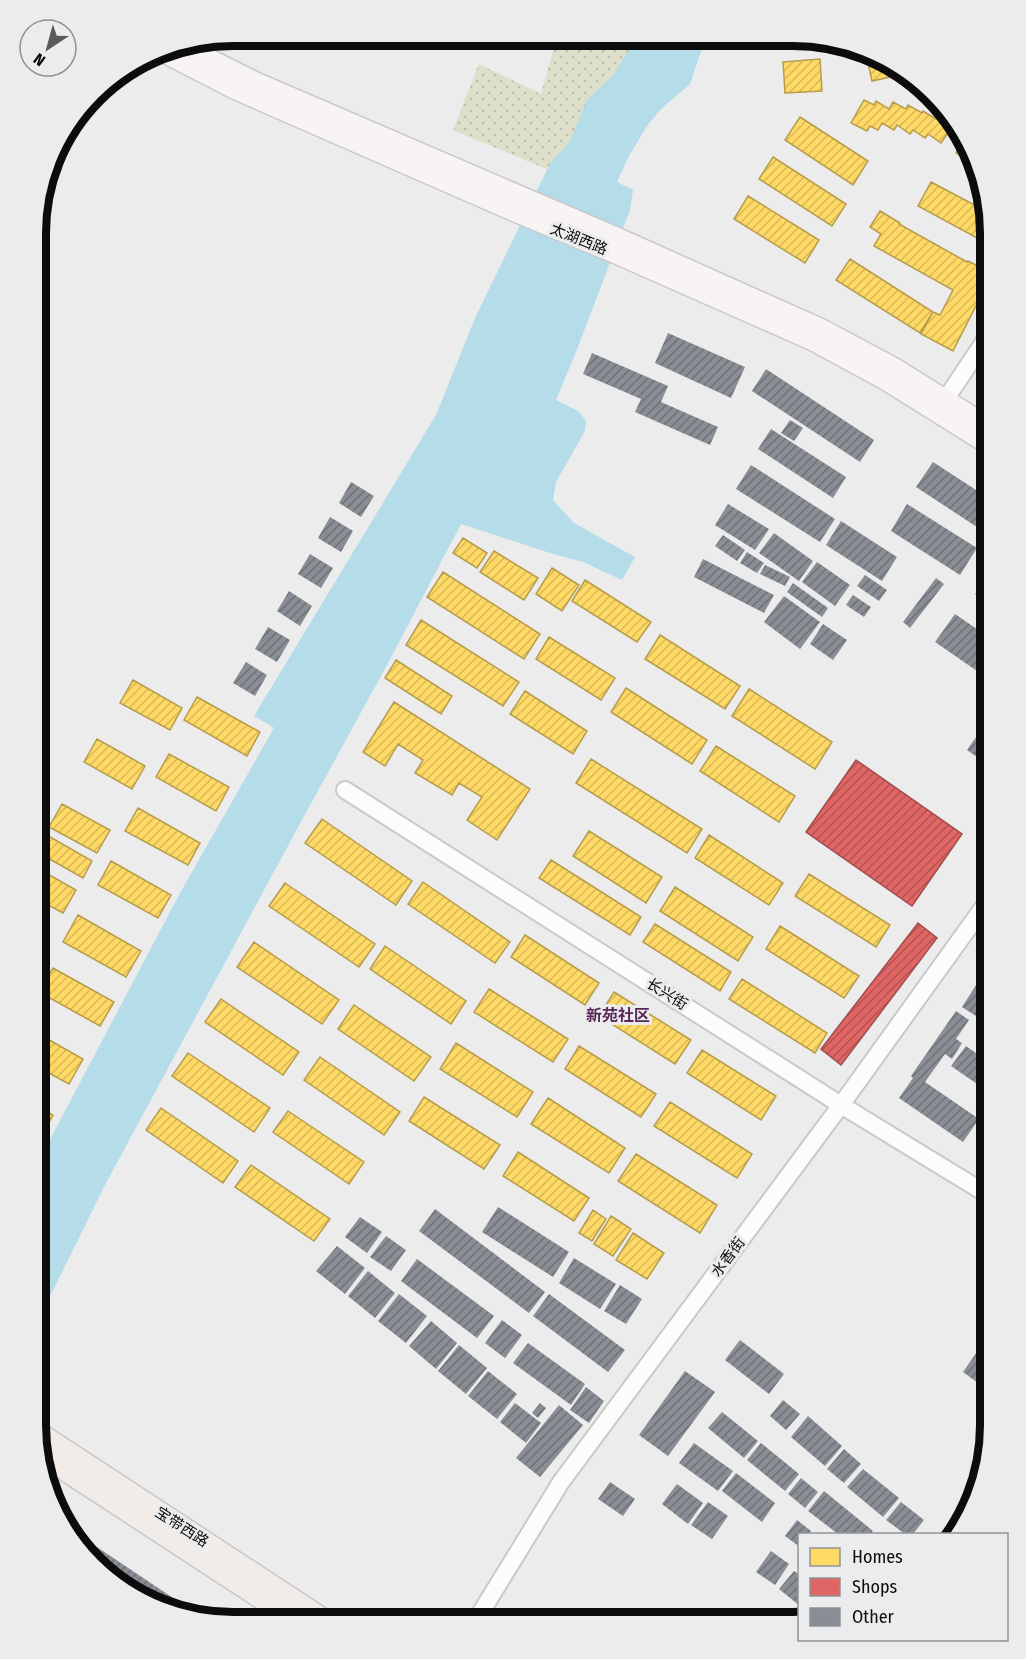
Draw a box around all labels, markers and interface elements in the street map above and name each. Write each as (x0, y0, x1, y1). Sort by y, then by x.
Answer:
north arrow (18, 18, 78, 78)
text: N (30, 49, 49, 70)
street label: 太湖西路 (548, 219, 610, 259)
street label: 长兴街 (643, 974, 691, 1014)
district label: 新苑社区 (586, 1006, 650, 1025)
street label: 水香街 (707, 1234, 749, 1280)
street label: 宝带西路 (152, 1503, 212, 1551)
legend (798, 1533, 1008, 1641)
text: Homes (852, 1546, 903, 1568)
text: Shops (852, 1576, 897, 1598)
text: Other (852, 1606, 895, 1628)

